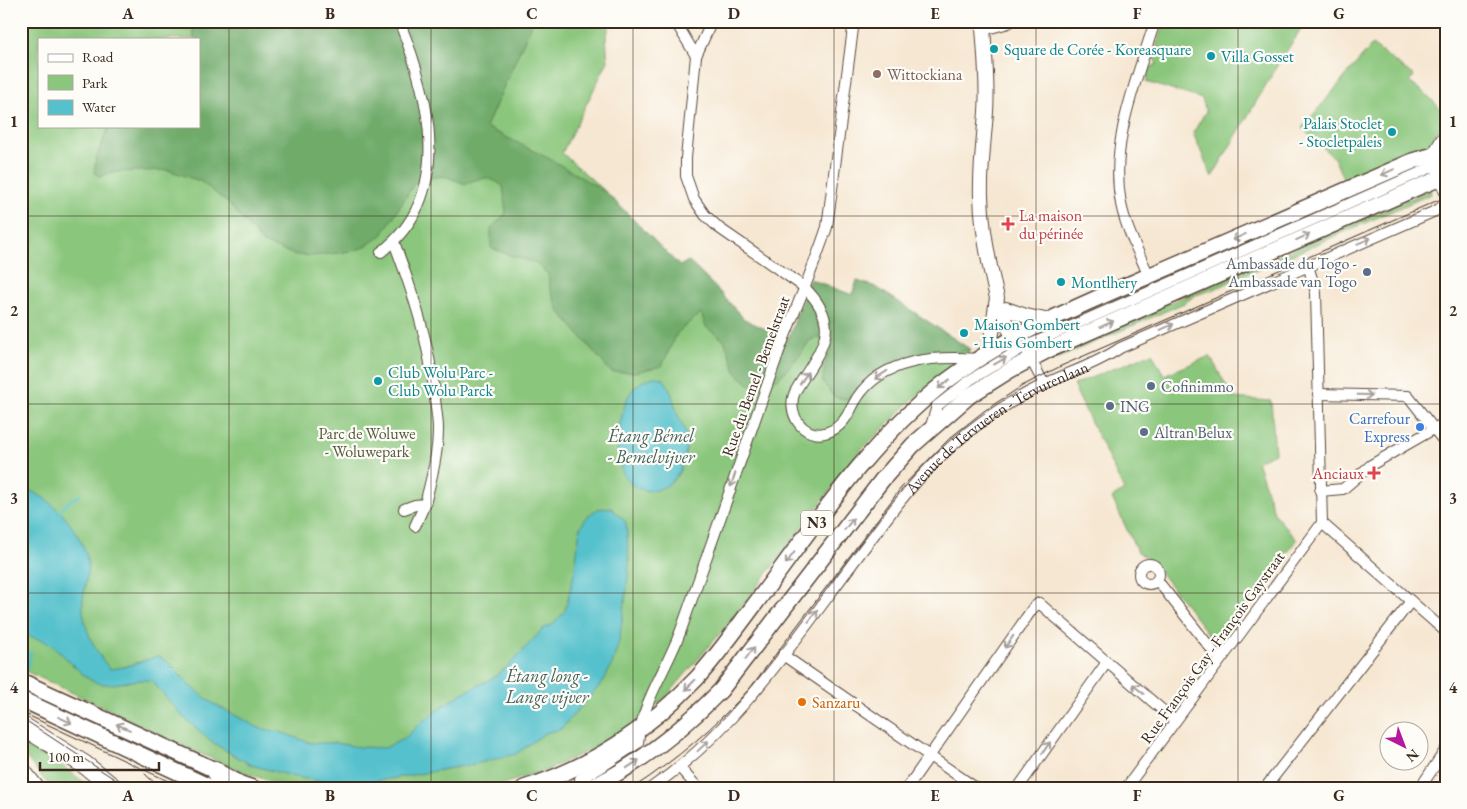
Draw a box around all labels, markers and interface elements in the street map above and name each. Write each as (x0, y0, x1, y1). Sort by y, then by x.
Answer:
text: A (121, 3, 134, 24)
text: B (325, 3, 335, 24)
text: C (526, 3, 538, 24)
text: D (728, 3, 740, 24)
text: E (930, 3, 940, 24)
text: F (1133, 3, 1142, 24)
text: G (1333, 3, 1345, 24)
legend (38, 38, 200, 128)
place label: Square de Corée - Koreasquare (1004, 39, 1191, 60)
marker: Square de Corée - Koreasquare (988, 43, 1000, 55)
place label: Villa Gosset (1221, 46, 1294, 67)
text: Road (82, 47, 114, 66)
marker: Villa Gosset (1205, 50, 1217, 62)
place label: Wittockiana (887, 64, 963, 85)
marker: Wittockiana (871, 68, 883, 80)
text: Park (82, 73, 109, 92)
text: Water (82, 97, 116, 116)
text: 1 (10, 111, 18, 132)
text: 1 (1449, 111, 1457, 132)
place label: Palais Stoclet - Stocletpaleis (1299, 113, 1382, 152)
marker: Palais Stoclet - Stocletpaleis (1386, 126, 1398, 138)
one-way arrow (1381, 168, 1396, 178)
place label: La maison du périnée (1019, 205, 1083, 244)
marker: La maison du périnée (1001, 217, 1015, 231)
one-way arrow (1232, 232, 1247, 242)
one-way arrow (1295, 232, 1310, 242)
one-way arrow (1356, 236, 1371, 246)
place label: Ambassade du Togo - Ambassade van Togo (1225, 253, 1357, 292)
marker: Ambassade du Togo - Ambassade van Togo (1361, 266, 1373, 278)
place label: Montlhery (1071, 272, 1138, 293)
marker: Montlhery (1055, 276, 1067, 288)
street label: Rue du Bemel - Bemelstraat (717, 293, 794, 459)
text: 2 (10, 300, 19, 321)
text: 2 (1449, 300, 1458, 321)
place label: Maison Gombert - Huis Gombert (974, 314, 1080, 353)
one-way arrow (1099, 319, 1114, 329)
one-way arrow (1159, 322, 1174, 332)
marker: Maison Gombert - Huis Gombert (958, 327, 970, 339)
street label: Avenue de Tervueren - Tervurenlaan (900, 356, 1092, 499)
one-way arrow (992, 356, 1006, 366)
place label: Club Wolu Parc - Club Wolu Parck (388, 362, 494, 401)
one-way arrow (799, 371, 809, 385)
one-way arrow (875, 371, 889, 381)
marker: Club Wolu Parc - Club Wolu Parck (372, 375, 384, 387)
place label: Cofinimmo (1161, 376, 1234, 397)
one-way arrow (937, 379, 951, 389)
marker: Cofinimmo (1145, 380, 1157, 392)
one-way arrow (1356, 390, 1373, 400)
place label: ING (1120, 396, 1150, 417)
marker: ING (1104, 400, 1116, 412)
place label: Carrefour Express (1349, 408, 1411, 447)
marker: Carrefour Express (1414, 421, 1426, 433)
place label: Altran Belux (1153, 422, 1232, 443)
park label: Parc de Woluwe - Woluwepark (319, 423, 415, 462)
water label: Étang Bémel - Bemelvijver (607, 424, 696, 469)
marker: Altran Belux (1138, 426, 1150, 438)
place label: Anciaux (1311, 463, 1364, 484)
marker: Anciaux (1368, 467, 1380, 479)
one-way arrow (728, 472, 737, 488)
text: 3 (10, 488, 18, 509)
text: 3 (1449, 488, 1457, 509)
road number: N3 (801, 510, 833, 536)
one-way arrow (843, 518, 854, 531)
street label: Rue François Gay - François Gaystraat (1136, 547, 1289, 748)
one-way arrow (785, 551, 796, 564)
one-way arrow (807, 610, 818, 623)
one-way arrow (1004, 635, 1014, 649)
one-way arrow (745, 647, 756, 660)
water label: Étang long - Lange vijver (505, 664, 590, 709)
text: 4 (10, 677, 19, 698)
text: 4 (1449, 677, 1458, 698)
one-way arrow (684, 679, 696, 691)
one-way arrow (1132, 684, 1145, 695)
place label: Sanzaru (812, 692, 861, 713)
marker: Sanzaru (796, 696, 808, 708)
one-way arrow (57, 715, 72, 725)
one-way arrow (116, 722, 131, 732)
north arrow (1380, 722, 1430, 772)
scale bar (40, 739, 159, 771)
one-way arrow (696, 740, 709, 752)
one-way arrow (1041, 741, 1051, 755)
text: N (1402, 745, 1423, 767)
text: 100 m (48, 747, 85, 766)
one-way arrow (626, 759, 640, 769)
text: A (121, 785, 134, 806)
text: B (325, 785, 335, 806)
text: C (526, 785, 538, 806)
text: D (728, 785, 740, 806)
text: E (930, 785, 940, 806)
text: F (1133, 785, 1142, 806)
text: G (1333, 785, 1345, 806)

